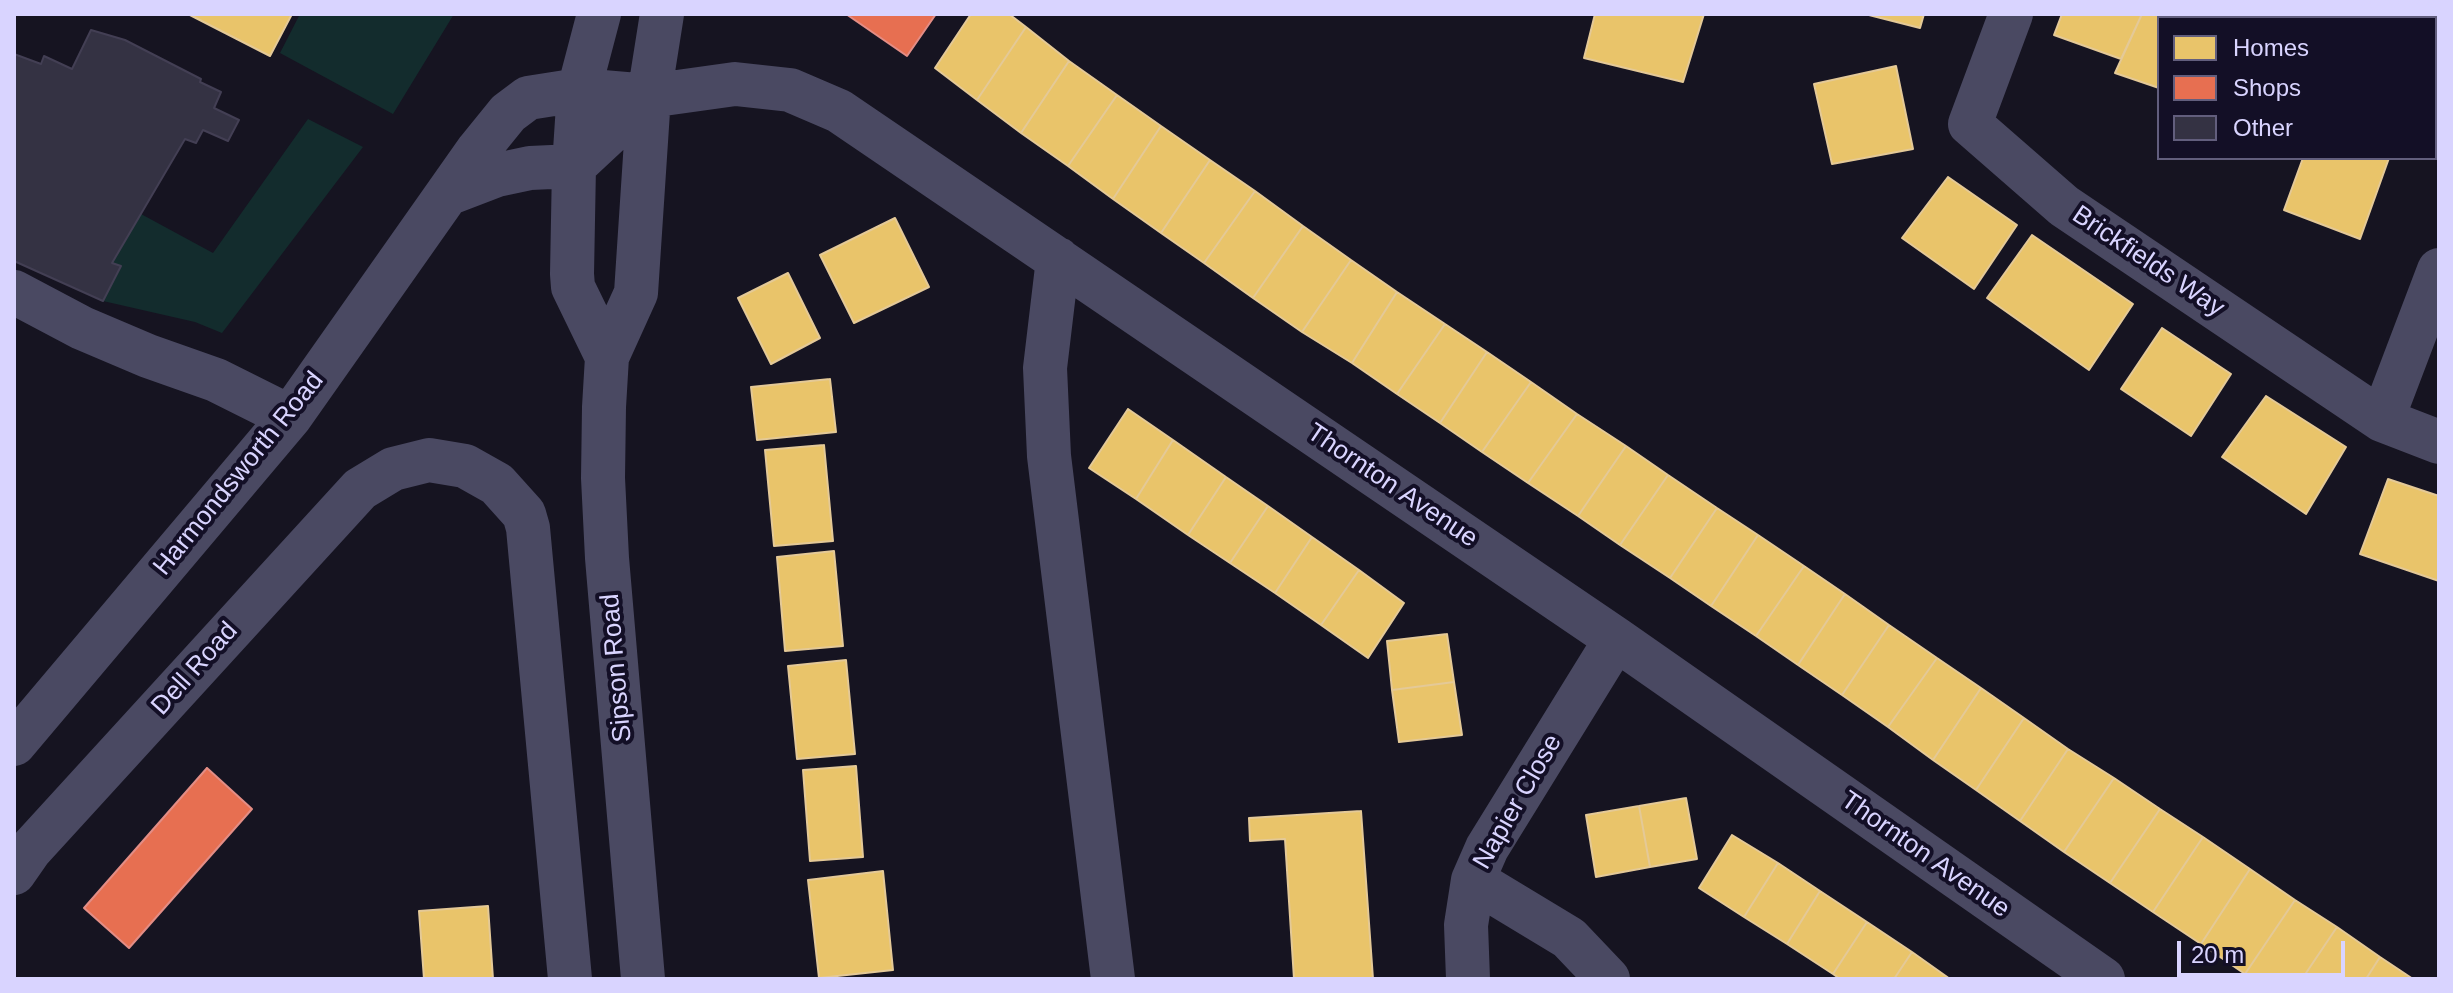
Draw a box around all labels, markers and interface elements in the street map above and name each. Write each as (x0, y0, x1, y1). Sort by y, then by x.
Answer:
legend (2157, 16, 2437, 160)
text: Homes (2233, 34, 2309, 61)
text: Shops (2233, 74, 2301, 101)
text: Other (2233, 114, 2293, 141)
street label: Brickfields Way (2066, 200, 2230, 324)
street label: Harmondsworth Road (147, 366, 331, 582)
street label: Thornton Avenue (1301, 417, 1483, 555)
street label: Sipson Road (595, 592, 639, 744)
street label: Dell Road (145, 616, 245, 722)
street label: Napier Close (1467, 729, 1569, 875)
street label: Thornton Avenue (1835, 785, 2015, 925)
scale bar (2181, 925, 2349, 975)
text: 20 m (2191, 941, 2244, 968)

